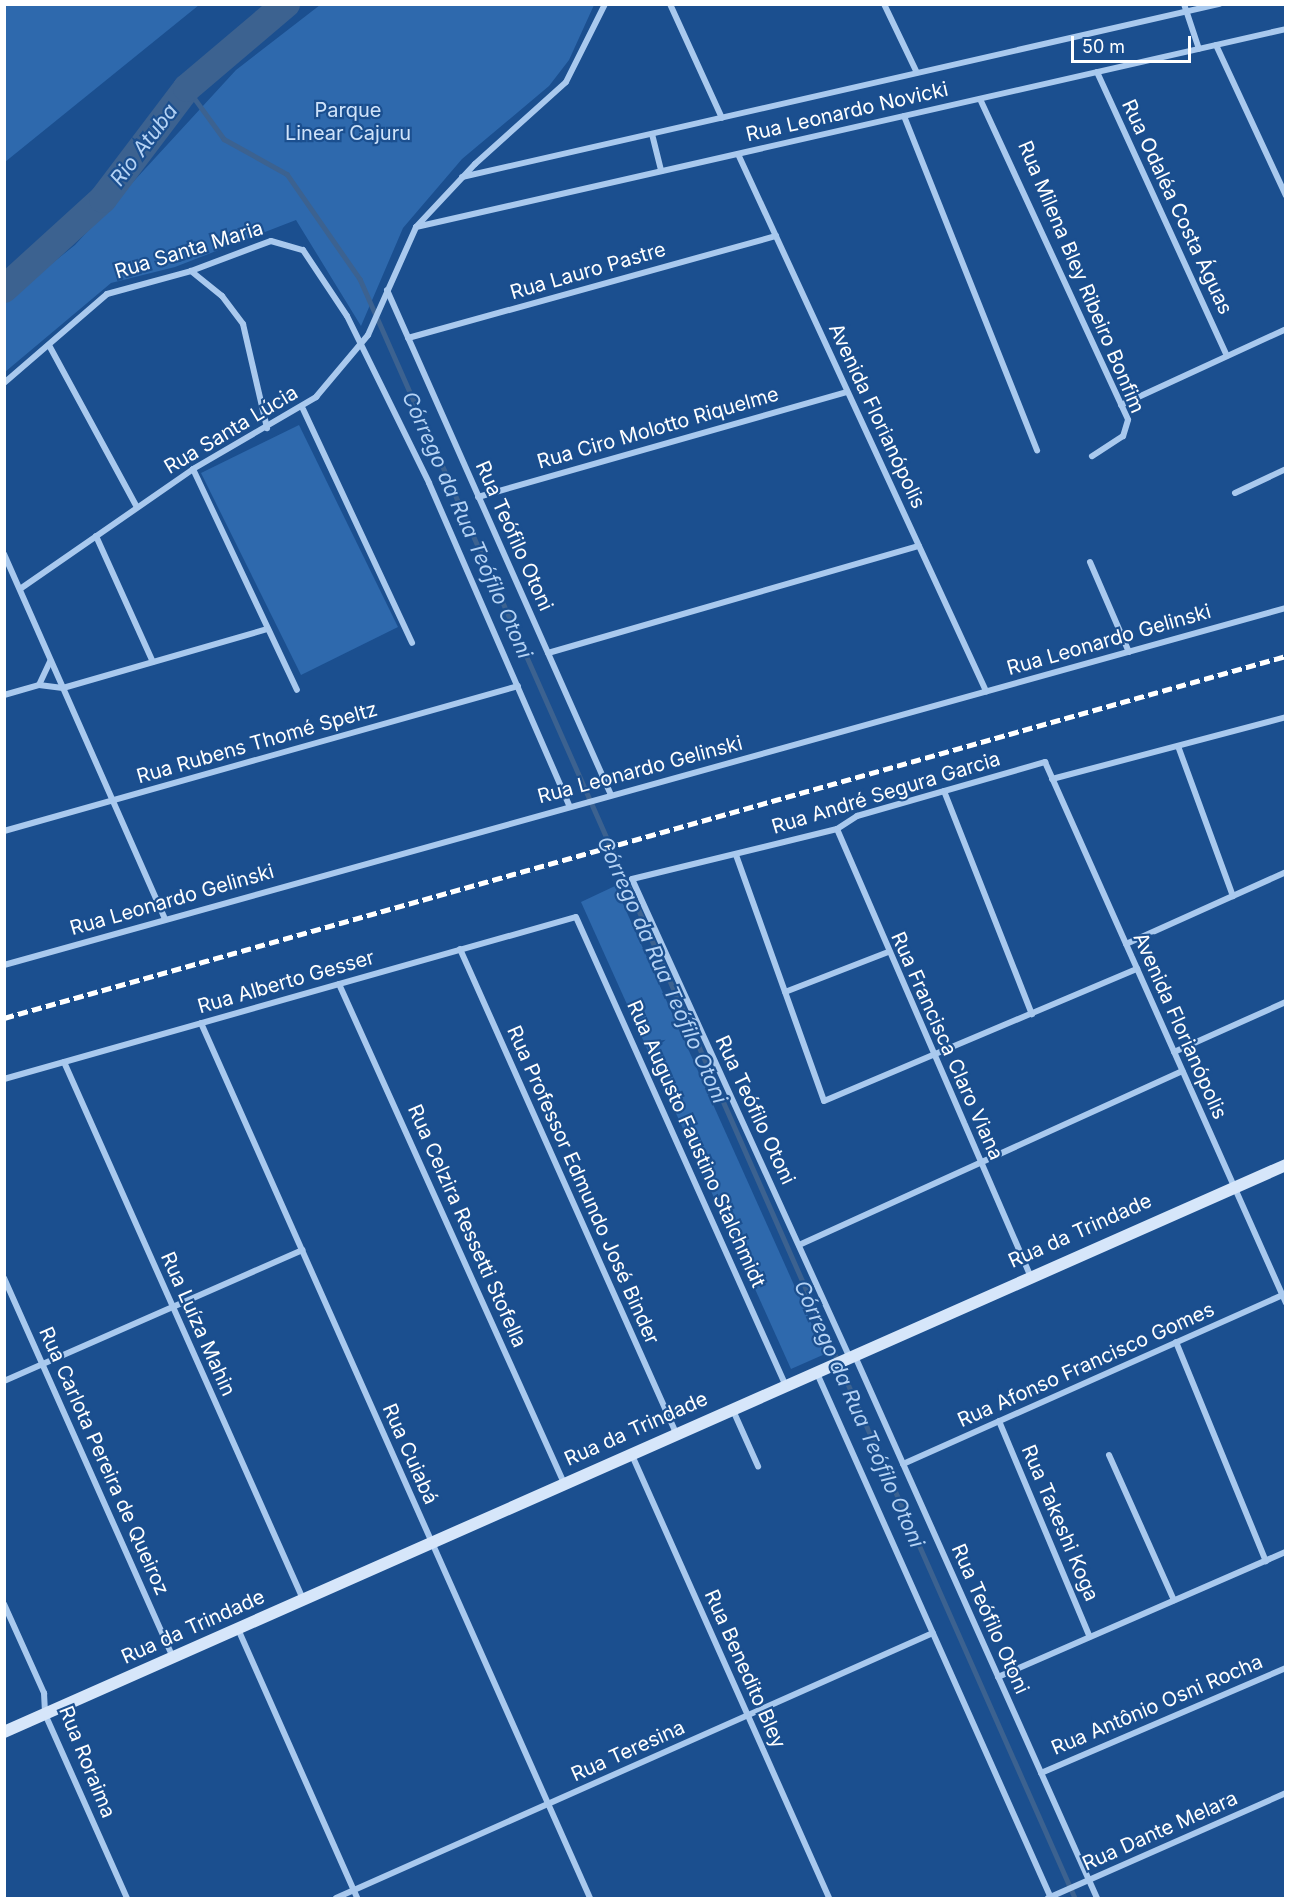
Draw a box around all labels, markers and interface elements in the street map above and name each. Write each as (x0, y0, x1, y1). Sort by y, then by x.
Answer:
scale bar (1074, 24, 1194, 62)
text: 50 m (1082, 36, 1125, 57)
street label: Rua Leonardo Novicki (744, 77, 950, 147)
street label: Rua Odaléa Costa Águas (1117, 96, 1237, 318)
water label: Rio Atuba (105, 99, 183, 191)
park label: Parque Linear Cajuru (285, 99, 411, 146)
street label: Rua Milena Bley Ribeiro Bonfim (1013, 137, 1149, 417)
street label: Rua Santa Maria (112, 216, 266, 284)
street label: Rua Lauro Pastre (507, 237, 669, 305)
street label: Avenida Florianópolis (824, 320, 930, 512)
street label: Rua Santa Lúcia (160, 381, 302, 479)
street label: Rua Ciro Molotto Riquelme (534, 382, 782, 474)
water label: Córrego da Rua Teófilo Otoni (397, 388, 537, 662)
street label: Rua Teófilo Otoni (470, 457, 558, 615)
street label: Rua Leonardo Gelinski (1004, 599, 1214, 681)
street label: Rua Rubens Thomé Speltz (134, 697, 380, 789)
street label: Rua Leonardo Gelinski (535, 731, 745, 809)
street label: Rua André Segura Garcia (769, 747, 1003, 839)
water label: Córrego da Rua Teófilo Otoni (592, 833, 732, 1107)
street label: Rua Leonardo Gelinski (67, 859, 277, 941)
street label: Rua Francisca Claro Viana (886, 928, 1008, 1164)
street label: Avenida Florianópolis (1128, 929, 1232, 1123)
street label: Rua Alberto Gesser (195, 945, 377, 1019)
street label: Rua Augusto Faustino Stalchmidt (622, 997, 770, 1291)
street label: Rua Professor Edmundo José Binder (502, 1022, 664, 1348)
street label: Rua Teófilo Otoni (710, 1032, 800, 1188)
street label: Rua Celzira Ressetti Stofella (402, 1101, 532, 1351)
street label: Rua da Trindade (1005, 1189, 1155, 1273)
street label: Rua Luíza Mahin (155, 1248, 241, 1400)
water label: Córrego da Rua Teófilo Otoni (789, 1277, 929, 1551)
street label: Rua Afonso Francisco Gomes (954, 1297, 1218, 1433)
street label: Rua Carlota Pereira de Queiroz (34, 1323, 174, 1599)
street label: Rua da Trindade (561, 1387, 711, 1471)
street label: Rua Cuiabá (377, 1400, 443, 1508)
street label: Rua Takeshi Koga (1016, 1441, 1104, 1605)
street label: Rua Teófilo Otoni (946, 1540, 1034, 1698)
street label: Rua da Trindade (118, 1585, 268, 1669)
street label: Rua Benedito Bley (699, 1586, 791, 1752)
street label: Rua Antônio Osni Rocha (1048, 1650, 1266, 1760)
street label: Rua Roraima (54, 1703, 120, 1821)
street label: Rua Teresina (567, 1715, 689, 1787)
street label: Rua Dante Melara (1079, 1786, 1241, 1876)

